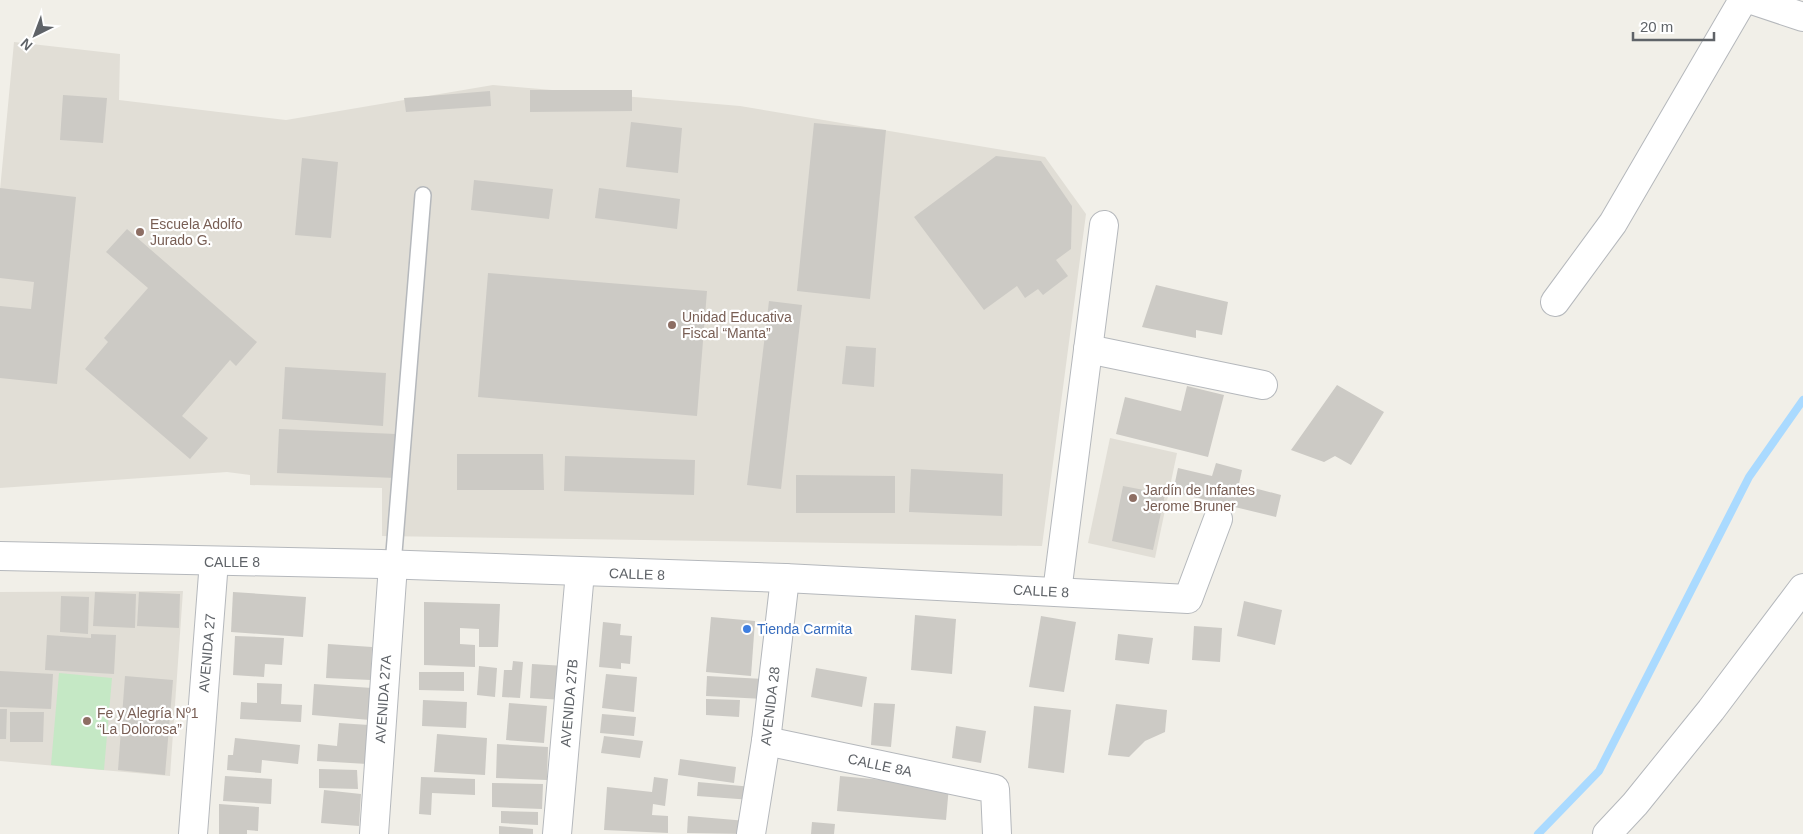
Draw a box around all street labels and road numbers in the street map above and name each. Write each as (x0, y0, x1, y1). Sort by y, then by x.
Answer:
street label: CALLE 8 (204, 554, 260, 570)
street label: CALLE 8 (609, 565, 665, 583)
street label: CALLE 8 (1013, 582, 1070, 600)
street label: AVENIDA 27 (196, 613, 218, 693)
street label: AVENIDA 27A (372, 654, 394, 744)
street label: AVENIDA 27B (557, 658, 581, 748)
street label: AVENIDA 28 (757, 666, 783, 746)
street label: CALLE 8A (846, 750, 914, 780)

